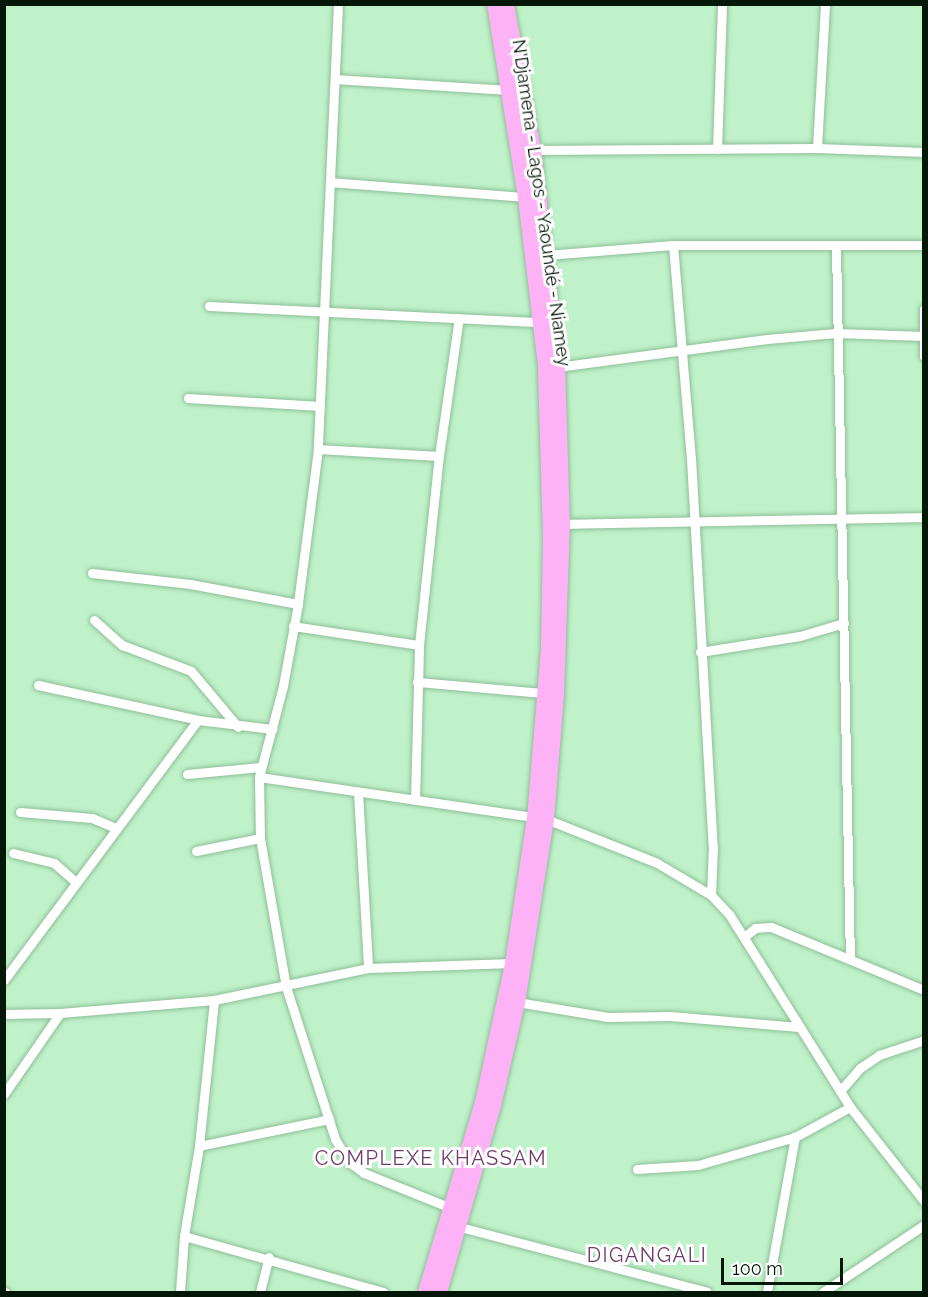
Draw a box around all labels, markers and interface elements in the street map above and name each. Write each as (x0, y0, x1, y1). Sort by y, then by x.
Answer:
street label: N'Djamena - Lagos - Yaoundé - Niamey (507, 38, 575, 368)
district label: COMPLEXE KHASSAM (315, 1146, 547, 1170)
district label: DIGANGALI (587, 1243, 707, 1267)
scale bar (724, 1246, 846, 1284)
text: 100 m (732, 1258, 783, 1279)

